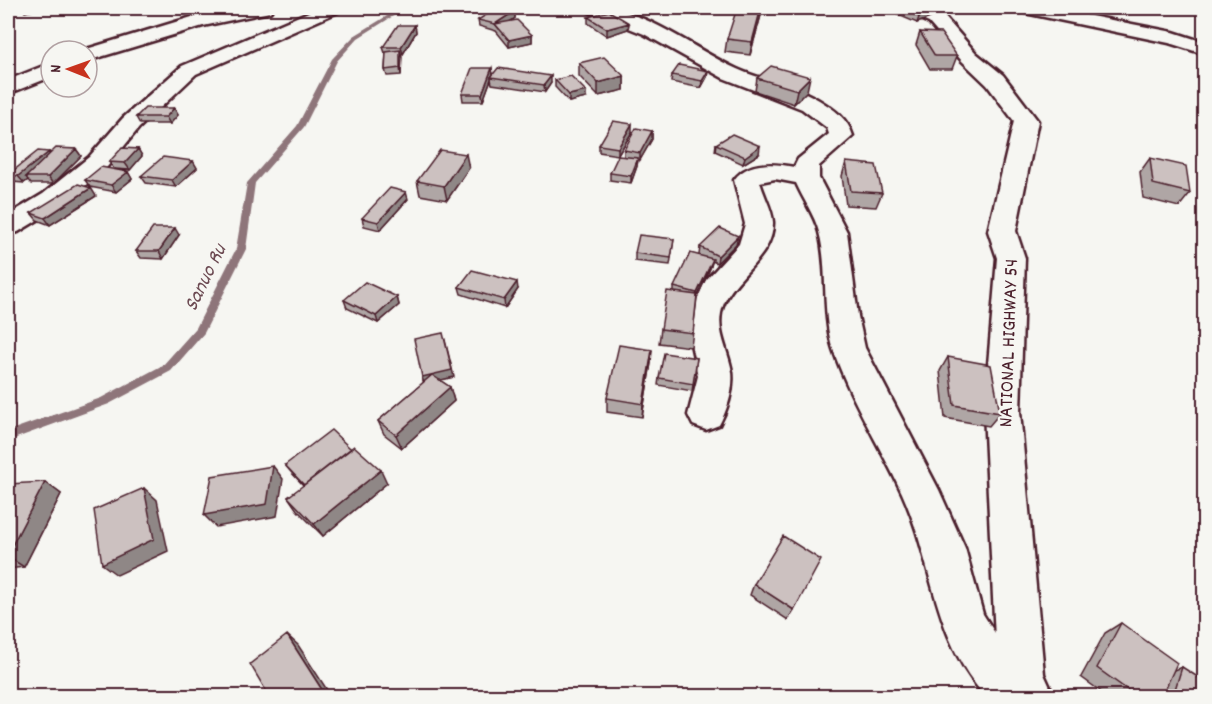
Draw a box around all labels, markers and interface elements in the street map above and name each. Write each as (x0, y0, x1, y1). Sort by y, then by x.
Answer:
north arrow (39, 39, 99, 99)
text: N (45, 65, 68, 73)
water label: Sanuo Ru (178, 238, 237, 317)
street label: NATIONAL HIGHWAY 54 (993, 258, 1027, 428)

